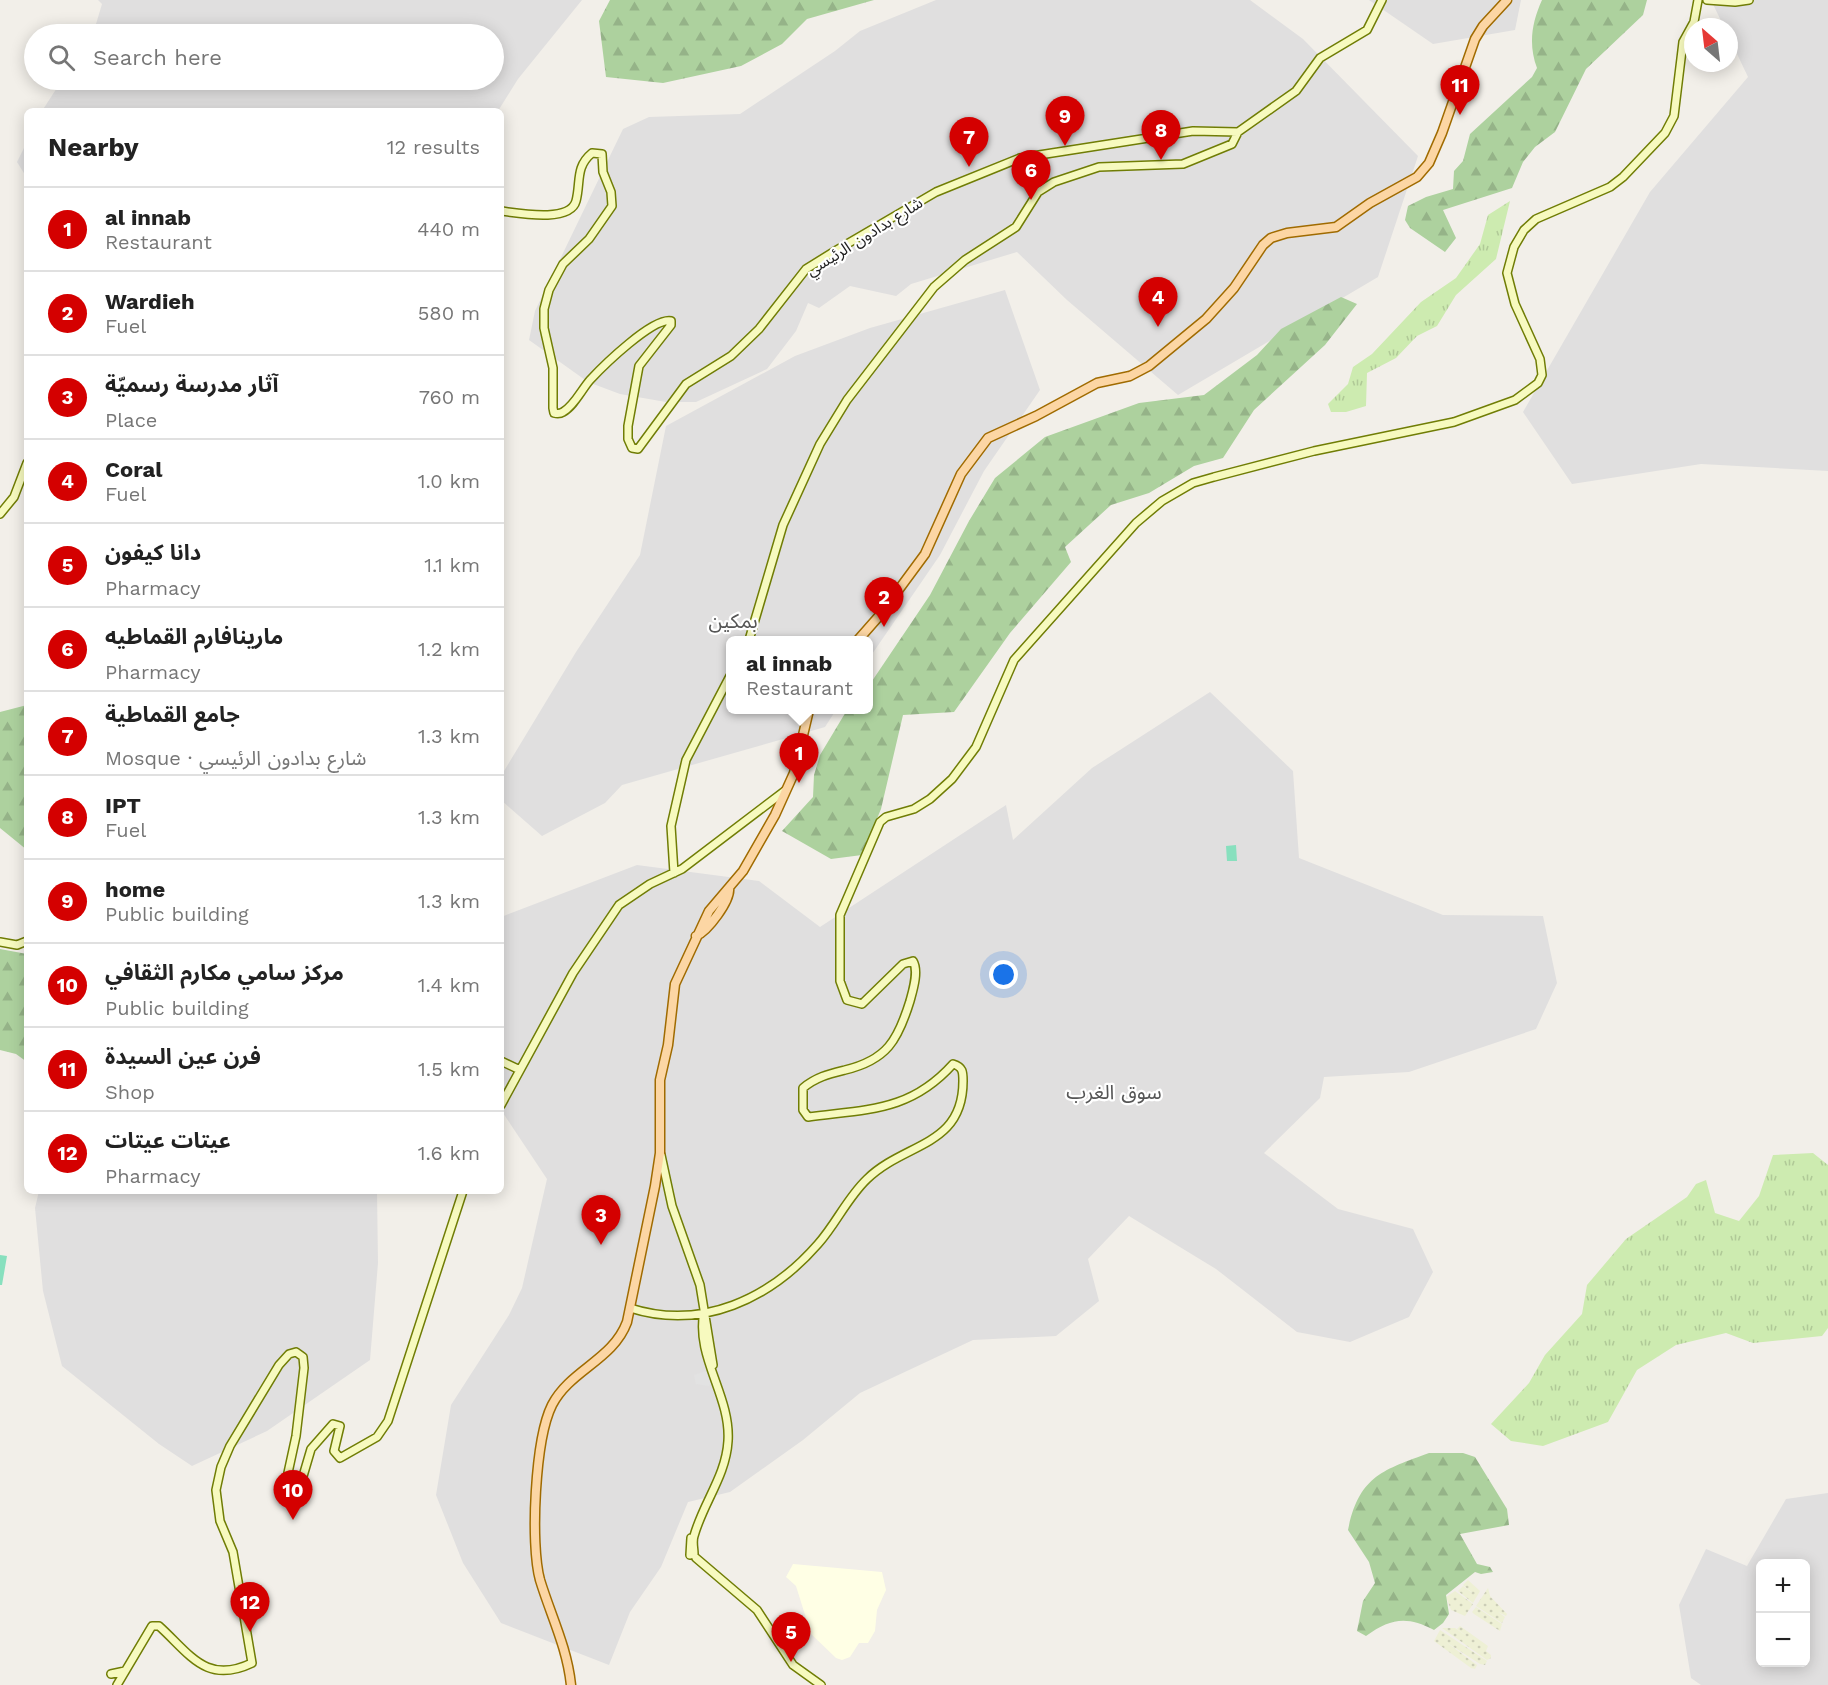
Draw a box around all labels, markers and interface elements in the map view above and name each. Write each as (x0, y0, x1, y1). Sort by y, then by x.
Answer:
north arrow (1684, 18, 1738, 72)
search box (24, 24, 504, 90)
icon: search (45, 41, 78, 74)
text: Search here (93, 45, 222, 70)
pin: 11 (1440, 66, 1480, 115)
pin: 9 (1046, 96, 1084, 146)
pin: 8 (1142, 110, 1180, 160)
pin: 7 (950, 118, 988, 167)
text: Nearby (48, 132, 139, 162)
text: 12 results (387, 135, 480, 159)
pin: 6 (1012, 150, 1050, 200)
street label: شارع بدادون الرئيسي (802, 193, 928, 283)
text: al innab (105, 205, 191, 230)
text: 1 (63, 217, 72, 241)
text: 440 m (417, 217, 480, 241)
text: Restaurant (105, 230, 212, 254)
pin: 4 (1138, 278, 1178, 327)
text: Wardieh (105, 289, 195, 314)
text: 2 (62, 301, 73, 325)
text: 580 m (418, 301, 480, 325)
text: Fuel (105, 314, 146, 338)
text: آثار مدرسة رسميّة (105, 372, 278, 397)
text: 3 (62, 385, 73, 409)
text: 760 m (419, 385, 480, 409)
text: Place (105, 408, 157, 432)
text: Coral (105, 457, 162, 482)
text: 4 (61, 469, 74, 493)
text: 1.0 km (418, 469, 480, 493)
text: Fuel (105, 482, 146, 506)
text: دانا كيفون (105, 540, 201, 565)
text: 5 (62, 553, 73, 577)
text: 1.1 km (424, 553, 480, 577)
text: Pharmacy (105, 576, 201, 600)
pin: 2 (864, 578, 904, 627)
district label: بمكين (708, 609, 758, 633)
text: مارينافارم القماطيه (105, 624, 283, 649)
popup (726, 636, 873, 714)
text: 6 (61, 637, 74, 661)
text: 1.2 km (418, 637, 480, 661)
text: al innab (746, 651, 832, 676)
text: Pharmacy (105, 660, 201, 684)
text: Restaurant (746, 676, 853, 700)
text: جامع القماطية (105, 702, 240, 727)
text: 7 (61, 724, 74, 748)
text: 1.3 km (418, 724, 480, 748)
pin: 1 (780, 734, 818, 783)
text: Mosque · شارع بدادون الرئيسي (105, 746, 366, 770)
text: IPT (105, 793, 141, 818)
text: 8 (61, 805, 74, 829)
text: 1.3 km (418, 805, 480, 829)
text: Fuel (105, 818, 146, 842)
text: home (105, 877, 165, 902)
text: 9 (61, 889, 74, 913)
text: 1.3 km (418, 889, 480, 913)
text: Public building (105, 902, 249, 926)
text: مركز سامي مكارم الثقافي (105, 960, 344, 985)
your location (989, 960, 1018, 989)
text: 10 (57, 973, 78, 997)
text: 1.4 km (418, 973, 480, 997)
text: Public building (105, 996, 249, 1020)
text: فرن عين السيدة (105, 1044, 261, 1069)
text: 11 (59, 1057, 76, 1081)
text: 1.5 km (418, 1057, 480, 1081)
text: Shop (105, 1080, 155, 1104)
district label: سوق الغرب (1066, 1080, 1162, 1104)
text: عيتات عيتات (105, 1128, 231, 1153)
text: 12 (57, 1141, 78, 1165)
text: 1.6 km (418, 1141, 480, 1165)
text: Pharmacy (105, 1164, 201, 1188)
pin: 3 (582, 1196, 620, 1245)
pin: 10 (274, 1470, 312, 1520)
map controls (1756, 1559, 1810, 1667)
button: + (1756, 1559, 1810, 1613)
pin: 12 (230, 1582, 270, 1632)
pin: 5 (772, 1612, 810, 1662)
button: − (1756, 1613, 1810, 1667)

